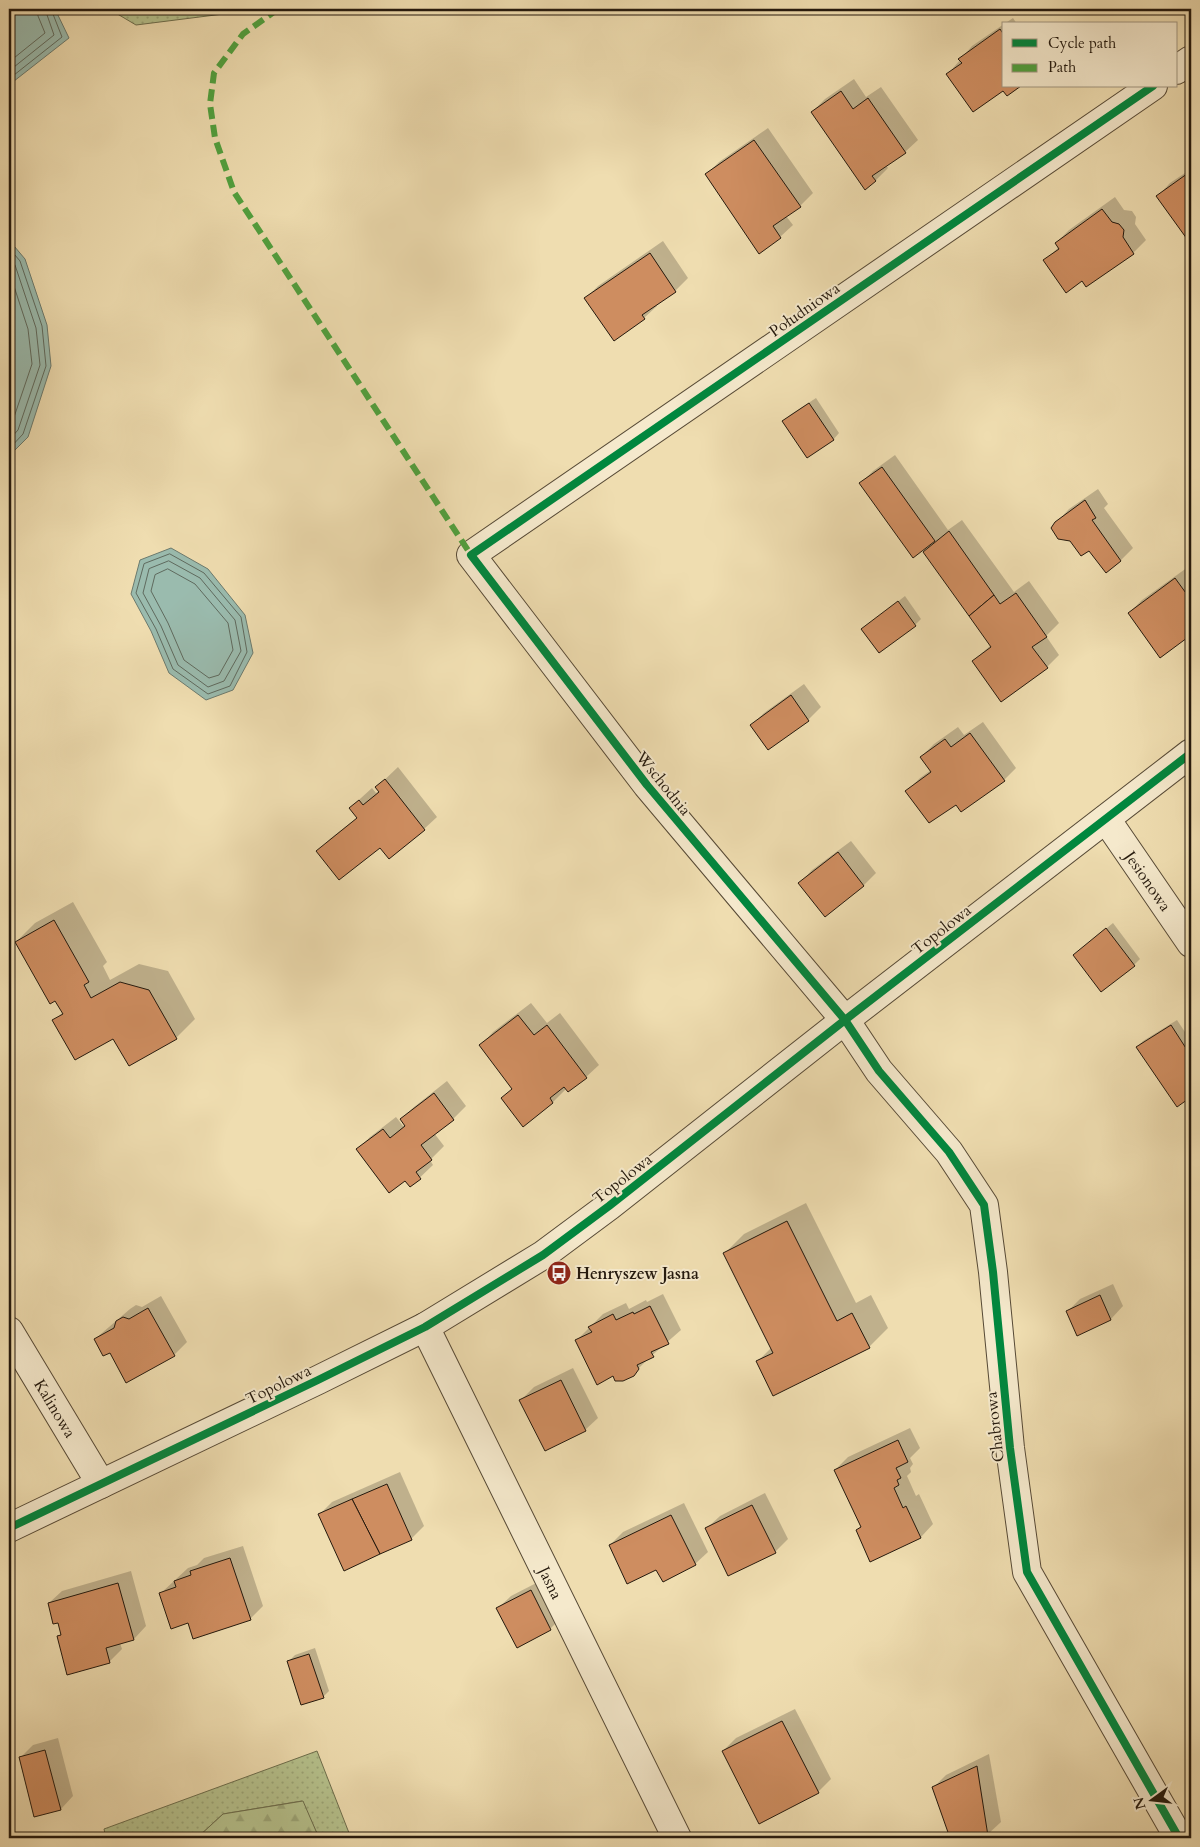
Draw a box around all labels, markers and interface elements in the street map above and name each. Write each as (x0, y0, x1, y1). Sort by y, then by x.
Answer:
legend (1002, 22, 1178, 88)
text: Cycle path (1048, 33, 1117, 53)
text: Path (1048, 57, 1077, 77)
street label: Południowa (765, 277, 844, 342)
street label: Wschodnia (630, 746, 696, 820)
street label: Jesionowa (1118, 845, 1176, 916)
street label: Topolowa (907, 900, 976, 960)
street label: Topolowa (588, 1149, 657, 1209)
bus stop icon: Henryszew Jasna (546, 1260, 572, 1286)
place label: Henryszew Jasna (576, 1263, 699, 1285)
street label: Topolowa (242, 1360, 315, 1410)
street label: Kalinowa (28, 1375, 81, 1442)
street label: Chabrowa (980, 1390, 1010, 1463)
street label: Jasna (532, 1561, 568, 1603)
north arrow (1128, 1774, 1178, 1824)
text: N (1129, 1795, 1151, 1812)

